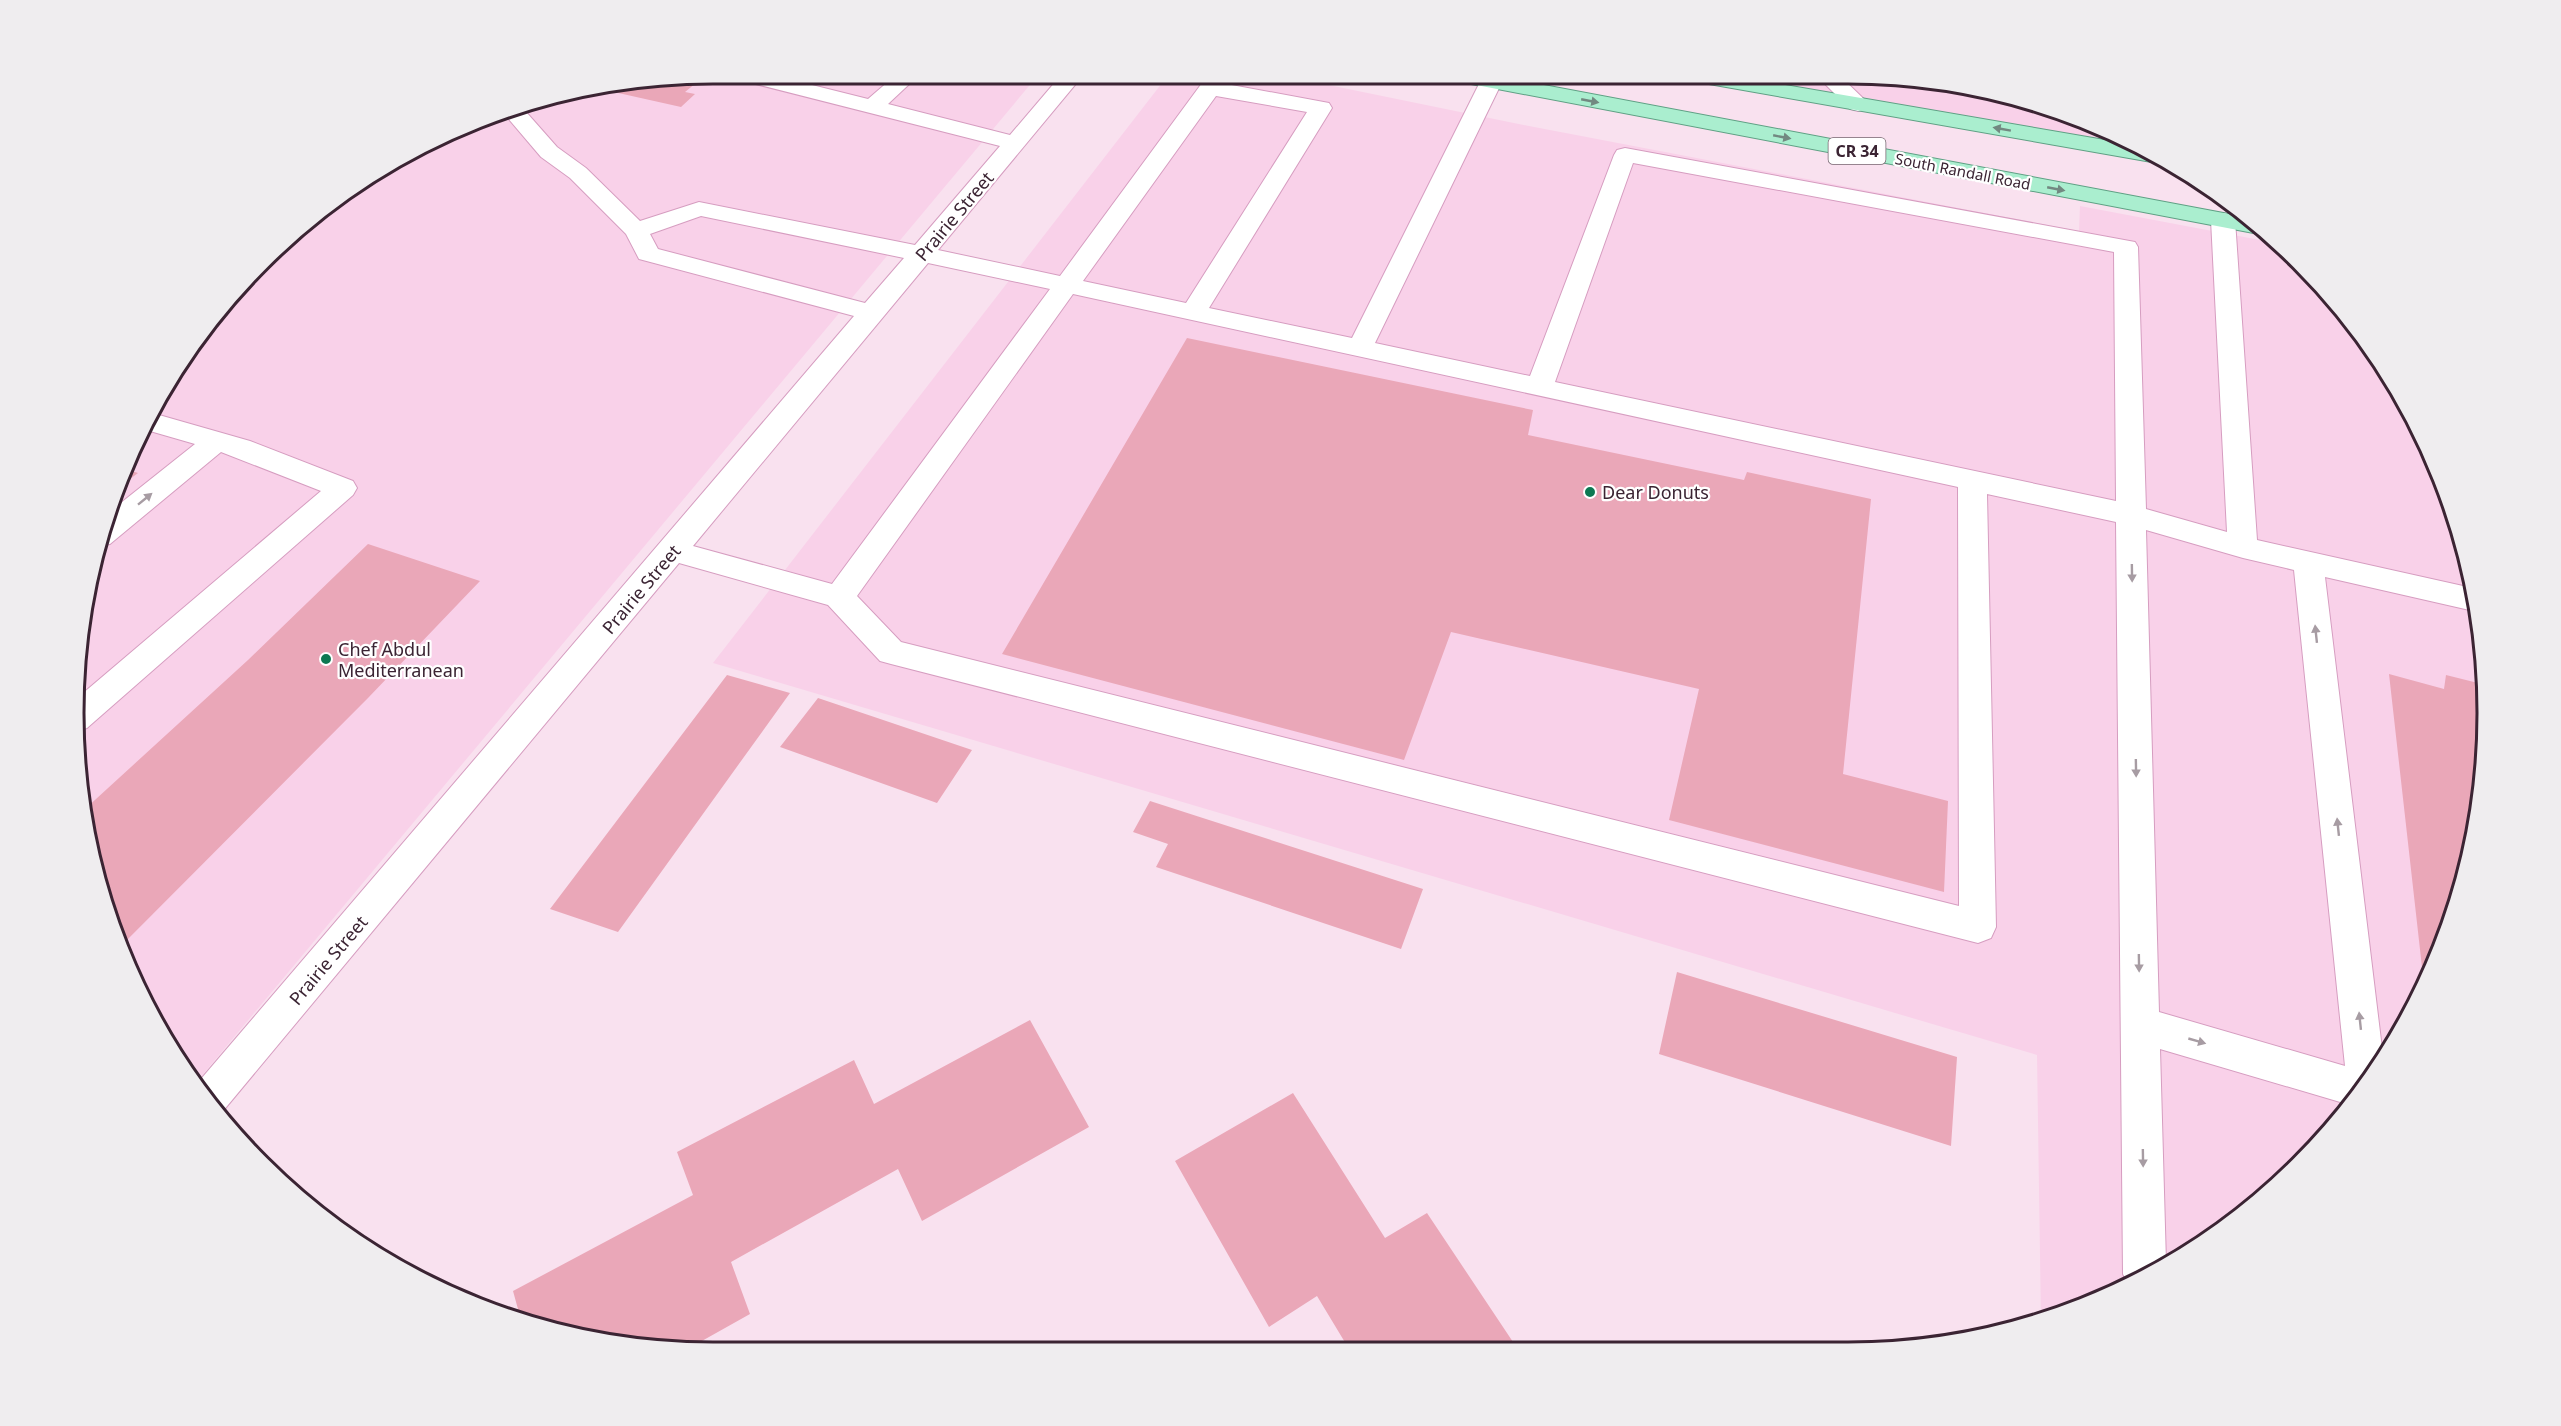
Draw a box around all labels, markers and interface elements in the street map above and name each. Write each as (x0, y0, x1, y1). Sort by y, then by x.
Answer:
one-way arrow (1581, 97, 1600, 106)
one-way arrow (1992, 124, 2011, 133)
one-way arrow (1772, 133, 1791, 142)
road number: CR 34 (1828, 138, 1886, 164)
street label: South Randall Road (1894, 148, 2032, 194)
street label: Prairie Street (909, 166, 999, 266)
one-way arrow (2047, 185, 2066, 194)
place label: Dear Donuts (1602, 480, 1709, 504)
marker: Dear Donuts (1583, 485, 1597, 499)
one-way arrow (137, 493, 153, 506)
street label: Prairie Street (596, 539, 686, 639)
one-way arrow (2127, 564, 2137, 583)
one-way arrow (2311, 624, 2321, 643)
place label: Chef Abdul Mediterranean (338, 637, 464, 682)
marker: Chef Abdul Mediterranean (319, 652, 333, 666)
one-way arrow (2131, 759, 2141, 778)
one-way arrow (2333, 818, 2343, 837)
street label: Prairie Street (283, 910, 373, 1010)
one-way arrow (2135, 954, 2144, 973)
one-way arrow (2355, 1012, 2364, 1031)
one-way arrow (2188, 1037, 2206, 1046)
one-way arrow (2138, 1149, 2148, 1168)

